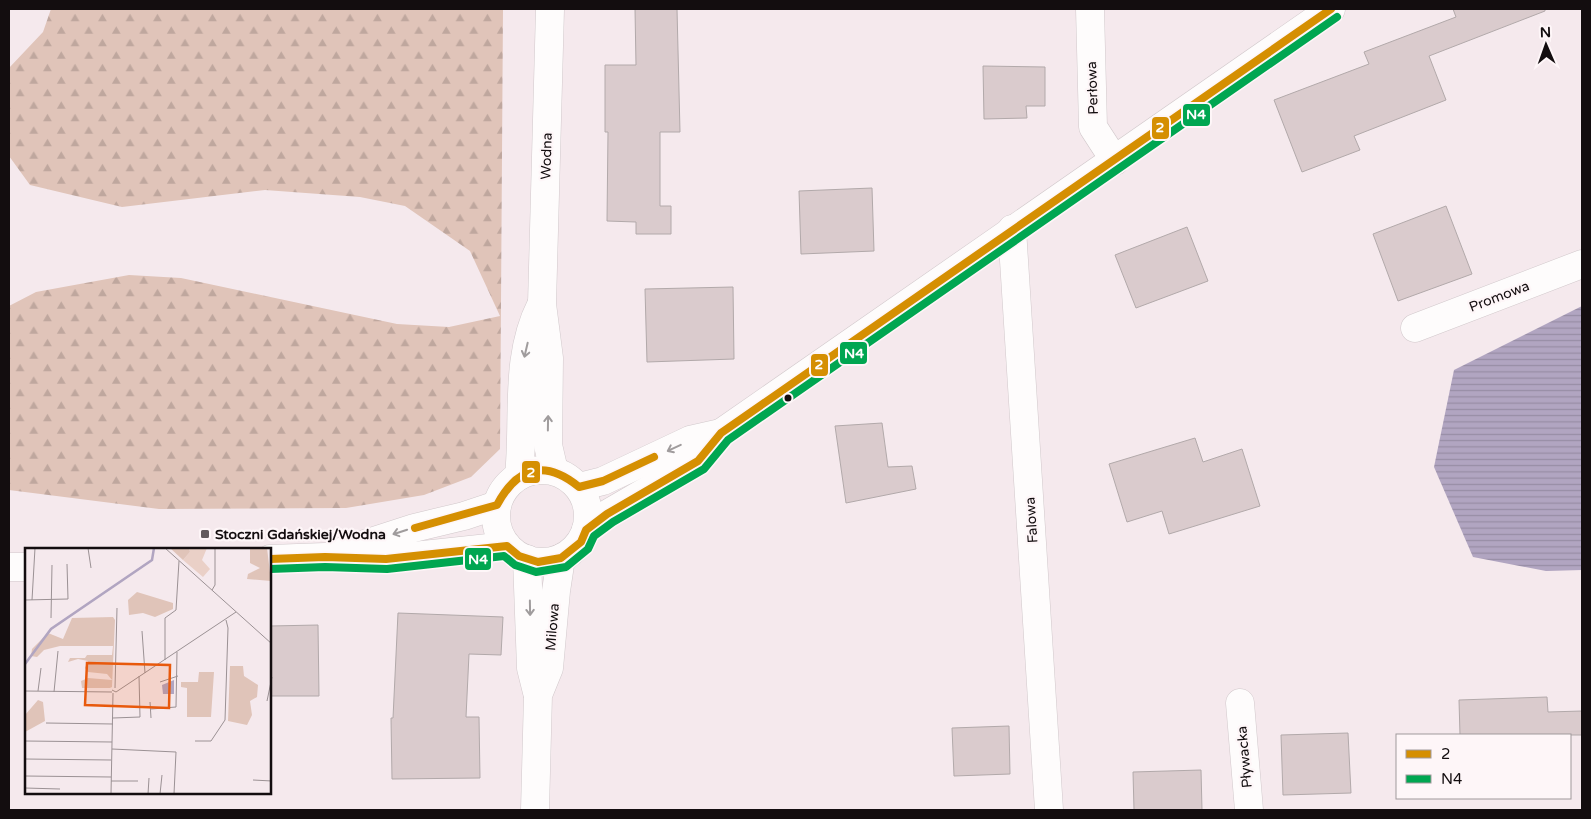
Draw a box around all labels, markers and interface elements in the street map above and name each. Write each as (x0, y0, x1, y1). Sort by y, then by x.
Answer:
north arrow (1521, 20, 1571, 70)
text: N (1540, 24, 1551, 41)
street label: Perłowa (1083, 61, 1102, 115)
line badge: N4 (1182, 103, 1211, 127)
text: N4 (1186, 106, 1206, 123)
line badge: 2 (1151, 116, 1170, 140)
text: 2 (1156, 119, 1165, 136)
street label: Wodna (537, 132, 556, 180)
street label: Promowa (1467, 277, 1532, 316)
one-way arrow (521, 341, 530, 357)
line badge: N4 (839, 341, 868, 365)
text: N4 (844, 345, 864, 362)
line badge: 2 (810, 353, 829, 377)
text: 2 (815, 356, 824, 373)
unlabelled marker (783, 393, 793, 403)
one-way arrow (544, 415, 553, 431)
one-way arrow (667, 443, 682, 453)
line badge: 2 (521, 460, 541, 484)
text: 2 (527, 464, 536, 481)
street label: Falowa (1021, 496, 1042, 544)
place label: Stoczni Gdańskiej/Wodna (215, 526, 386, 543)
marker: Stoczni Gdańskiej/Wodna (199, 528, 211, 540)
one-way arrow (392, 528, 408, 538)
line badge: N4 (464, 547, 492, 571)
inset map (25, 548, 271, 794)
text: N4 (468, 551, 488, 568)
one-way arrow (525, 599, 534, 615)
street label: Milowa (542, 603, 563, 652)
street label: Pływacka (1233, 725, 1256, 789)
legend (1396, 734, 1571, 799)
text: 2 (1441, 745, 1450, 763)
text: N4 (1441, 770, 1462, 788)

